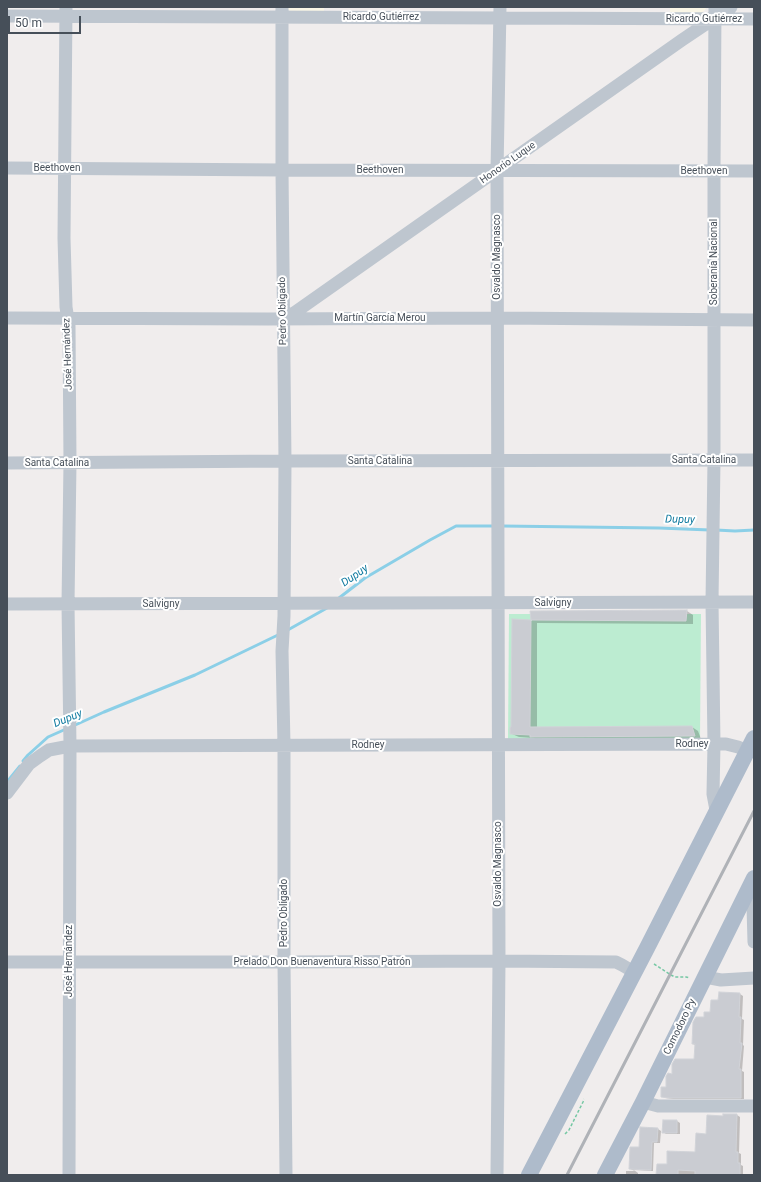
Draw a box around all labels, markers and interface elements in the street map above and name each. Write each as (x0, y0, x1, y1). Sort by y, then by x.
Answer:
scale bar (10, 8, 83, 34)
street label: Ricardo Gutiérrez (343, 11, 419, 23)
street label: Ricardo Gutiérrez (666, 13, 742, 25)
text: 50 m (15, 16, 42, 30)
street label: Honorio Luque (478, 139, 538, 187)
street label: Beethoven (34, 162, 80, 174)
street label: Beethoven (357, 164, 403, 176)
street label: Beethoven (681, 165, 727, 177)
street label: Osvaldo Magnasco (491, 214, 503, 300)
street label: Soberanía Nacional (708, 219, 720, 305)
street label: Pedro Obligado (276, 277, 290, 345)
street label: Martín García Merou (334, 312, 426, 324)
street label: José Hernández (61, 318, 75, 390)
street label: Santa Catalina (672, 454, 736, 466)
street label: Santa Catalina (348, 455, 412, 467)
street label: Santa Catalina (25, 457, 89, 469)
water label: Dupuy (665, 513, 695, 527)
water label: Dupuy (339, 562, 371, 590)
street label: Salvigny (535, 597, 571, 609)
street label: Salvigny (143, 598, 179, 610)
water label: Dupuy (52, 707, 84, 731)
street label: Rodney (676, 738, 708, 750)
street label: Rodney (352, 739, 384, 751)
street label: Osvaldo Magnasco (492, 821, 504, 907)
street label: Pedro Obligado (278, 879, 290, 947)
street label: José Hernández (63, 925, 75, 997)
street label: Prelado Don Buenaventura Risso Patrón (234, 956, 410, 968)
street label: Comodoro Py (661, 997, 699, 1057)

